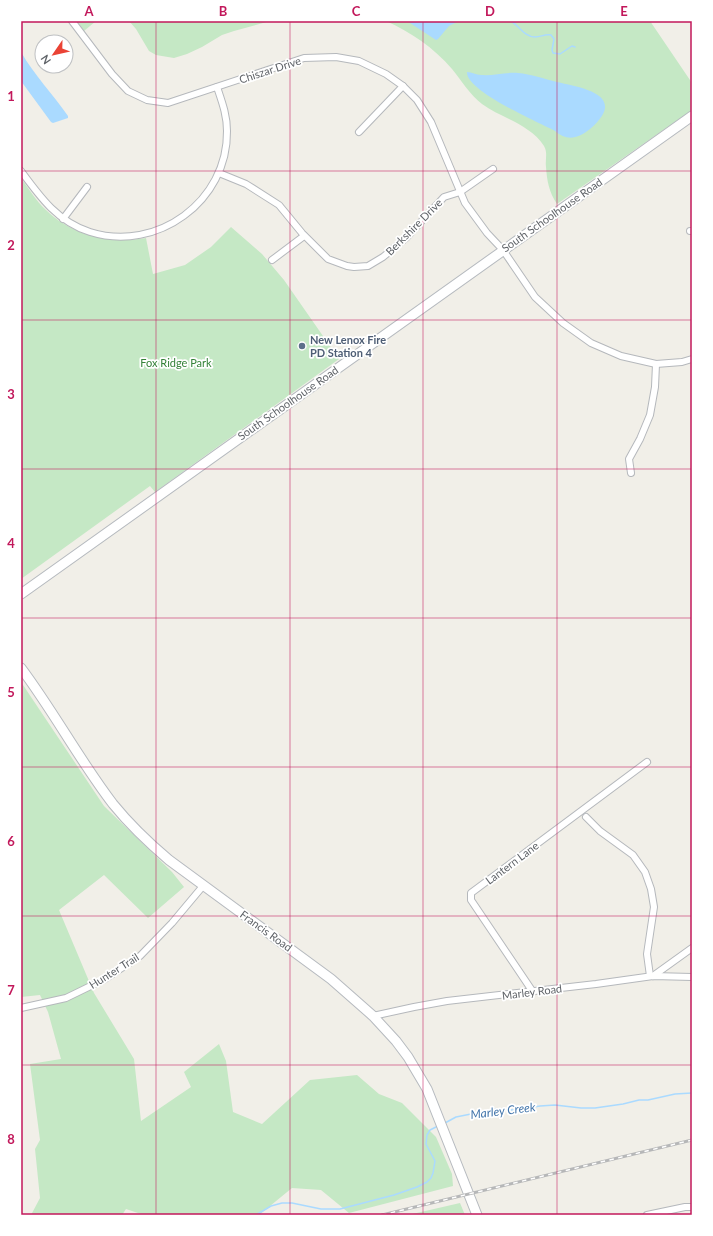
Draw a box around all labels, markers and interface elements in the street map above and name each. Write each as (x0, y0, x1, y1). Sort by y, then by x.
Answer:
text: A (83, 3, 94, 19)
text: B (219, 3, 228, 19)
text: C (352, 3, 361, 19)
text: D (485, 3, 495, 19)
text: E (620, 3, 628, 19)
north arrow (34, 34, 74, 74)
text: N (38, 53, 53, 67)
street label: Chiszar Drive (237, 53, 303, 86)
text: 1 (7, 88, 15, 104)
street label: South Schoolhouse Road (499, 175, 605, 254)
street label: Berkshire Drive (383, 196, 445, 258)
text: 2 (7, 237, 15, 253)
place label: New Lenox Fire PD Station 4 (310, 333, 386, 359)
marker: New Lenox Fire PD Station 4 (297, 341, 307, 351)
park label: Fox Ridge Park (140, 356, 212, 369)
street label: South Schoolhouse Road (235, 363, 341, 442)
text: 3 (7, 386, 15, 402)
text: 4 (7, 535, 15, 551)
text: 5 (7, 684, 15, 700)
text: 6 (7, 833, 15, 849)
street label: Lantern Lane (483, 838, 541, 887)
street label: Francis Road (238, 907, 295, 954)
street label: Hunter Trail (86, 950, 141, 991)
street label: Marley Road (501, 981, 563, 1002)
text: 7 (7, 982, 15, 998)
water label: Marley Creek (470, 1099, 537, 1122)
text: 8 (7, 1131, 15, 1147)

